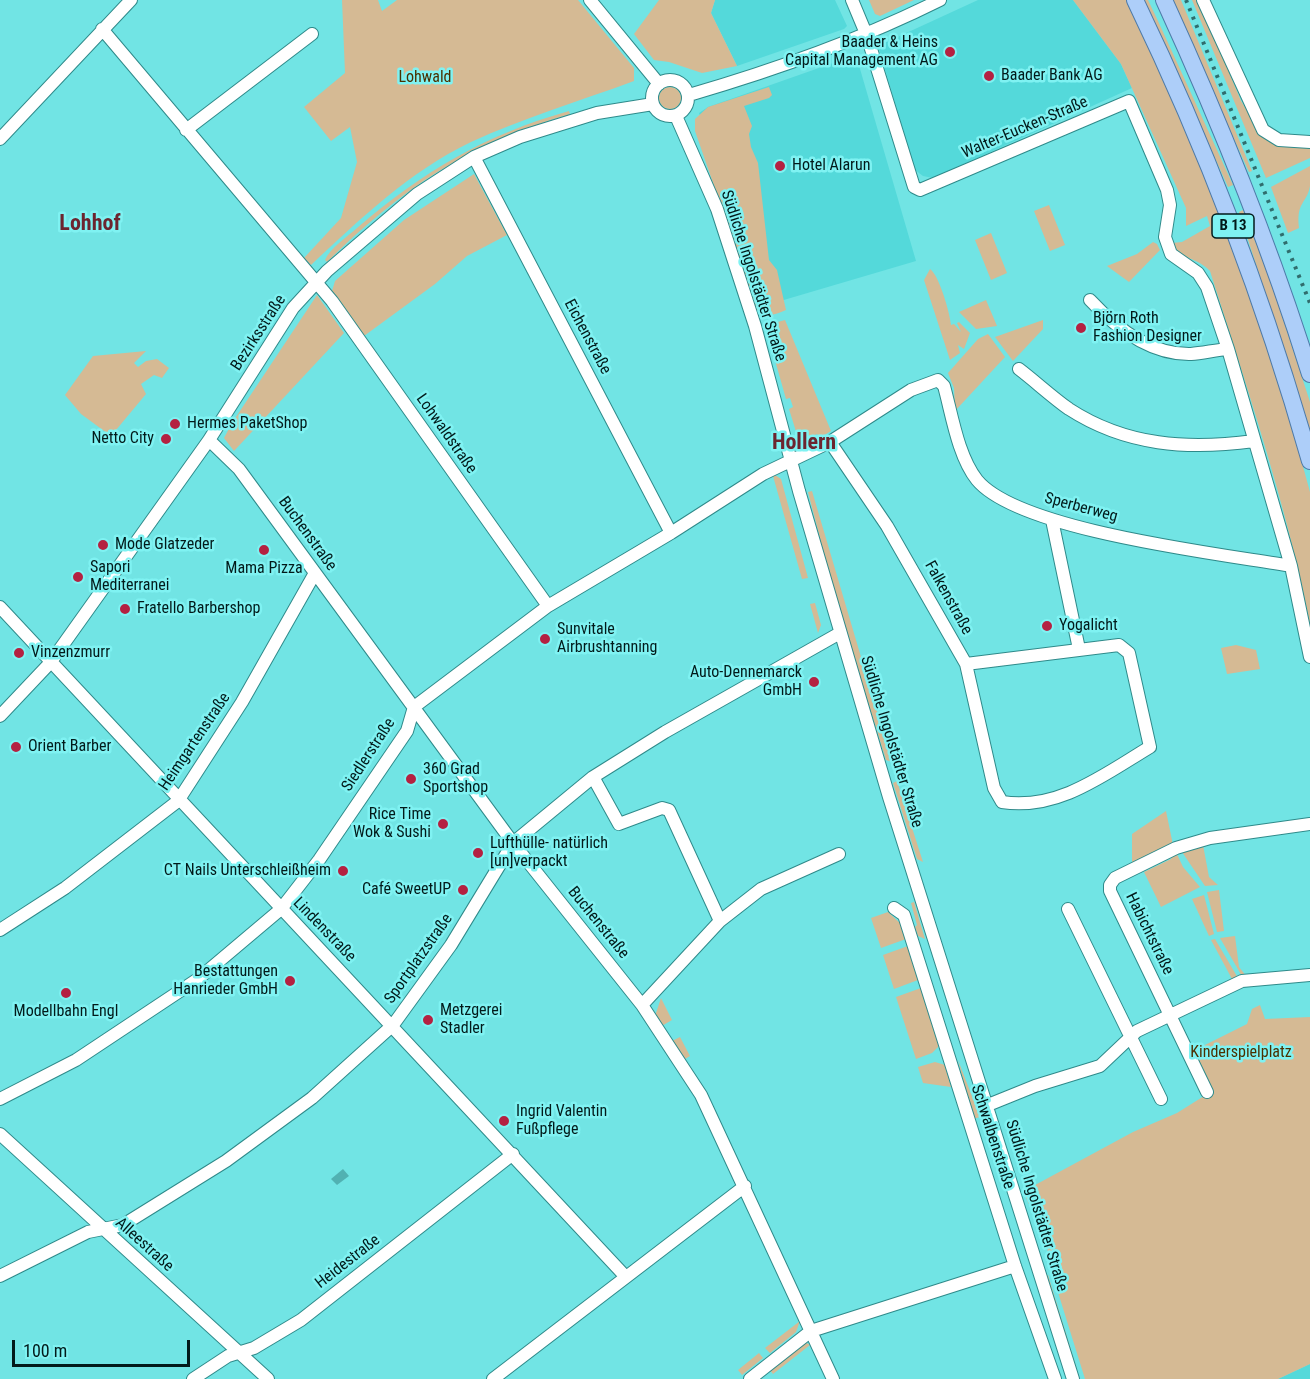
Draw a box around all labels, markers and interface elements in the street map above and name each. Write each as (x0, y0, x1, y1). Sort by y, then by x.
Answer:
place label: Baader & Heins Capital Management AG (785, 33, 938, 71)
marker: Baader & Heins Capital Management AG (943, 45, 957, 59)
place label: Baader Bank AG (1001, 66, 1103, 86)
park label: Lohwald (398, 68, 452, 88)
marker: Baader Bank AG (982, 69, 996, 83)
street label: Walter-Eucken-Straße (959, 93, 1091, 163)
place label: Hotel Alarun (792, 156, 870, 176)
marker: Hotel Alarun (773, 159, 787, 173)
street label: Südliche Ingolstädter Straße (716, 188, 790, 364)
district label: Lohhof (59, 211, 121, 237)
road number: B 13 (1212, 214, 1254, 238)
street label: Bezirksstraße (227, 292, 291, 374)
street label: Eichenstraße (559, 296, 615, 378)
place label: Björn Roth Fashion Designer (1093, 309, 1202, 347)
marker: Björn Roth Fashion Designer (1074, 321, 1088, 335)
street label: Lohwaldstraße (411, 390, 481, 478)
place label: Hermes PaketShop (187, 414, 307, 434)
marker: Hermes PaketShop (168, 417, 182, 431)
place label: Netto City (91, 429, 154, 449)
district label: Hollern (772, 430, 836, 456)
marker: Netto City (159, 432, 173, 446)
street label: Sperberweg (1042, 489, 1120, 527)
street label: Buchenstraße (274, 493, 340, 575)
place label: Mode Glatzeder (115, 535, 214, 555)
marker: Mode Glatzeder (96, 538, 110, 552)
marker: Mama Pizza (257, 543, 271, 557)
place label: Sapori Mediterranei (90, 558, 169, 596)
street label: Falkenstraße (920, 558, 976, 638)
place label: Mama Pizza (225, 559, 303, 579)
marker: Sapori Mediterranei (71, 570, 85, 584)
place label: Fratello Barbershop (137, 599, 260, 619)
marker: Fratello Barbershop (118, 602, 132, 616)
place label: Yogalicht (1059, 616, 1118, 636)
marker: Yogalicht (1040, 619, 1054, 633)
place label: Sunvitale Airbrushtanning (557, 620, 658, 658)
marker: Sunvitale Airbrushtanning (538, 632, 552, 646)
place label: Vinzenzmurr (31, 643, 110, 663)
marker: Vinzenzmurr (12, 646, 26, 660)
street label: Südliche Ingolstädter Straße (856, 654, 926, 830)
place label: Auto-Dennemarck GmbH (690, 663, 802, 701)
marker: Auto-Dennemarck GmbH (807, 675, 821, 689)
street label: Heimgartenstraße (155, 689, 235, 795)
street label: Siedlerstraße (338, 715, 400, 795)
place label: Orient Barber (28, 737, 111, 757)
marker: Orient Barber (9, 740, 23, 754)
place label: 360 Grad Sportshop (423, 760, 488, 798)
marker: 360 Grad Sportshop (404, 772, 418, 786)
place label: Rice Time Wok & Sushi (353, 805, 431, 843)
marker: Rice Time Wok & Sushi (436, 817, 450, 831)
place label: Lufthülle- natürlich [un]verpackt (490, 834, 608, 872)
marker: Lufthülle- natürlich [un]verpackt (471, 846, 485, 860)
place label: CT Nails Unterschleißheim (164, 861, 331, 881)
marker: CT Nails Unterschleißheim (336, 864, 350, 878)
place label: Café SweetUP (362, 880, 451, 900)
marker: Café SweetUP (456, 883, 470, 897)
street label: Buchenstraße (563, 883, 633, 963)
street label: Habichtstraße (1121, 890, 1177, 978)
street label: Lindenstraße (288, 894, 360, 966)
street label: Sportplatzstraße (381, 910, 457, 1008)
place label: Bestattungen Hanrieder GmbH (173, 962, 278, 1000)
marker: Bestattungen Hanrieder GmbH (283, 974, 297, 988)
marker: Modellbahn Engl (59, 986, 73, 1000)
place label: Metzgerei Stadler (440, 1001, 503, 1039)
place label: Modellbahn Engl (14, 1002, 118, 1022)
marker: Metzgerei Stadler (421, 1013, 435, 1027)
park label: Kinderspielplatz (1190, 1043, 1292, 1063)
street label: Schwalbenstraße (966, 1082, 1018, 1192)
place label: Ingrid Valentin Fußpflege (516, 1102, 607, 1140)
marker: Ingrid Valentin Fußpflege (497, 1114, 511, 1128)
street label: Südliche Ingolstädter Straße (1001, 1118, 1071, 1294)
street label: Alleestraße (111, 1214, 177, 1276)
street label: Heidestraße (312, 1231, 384, 1293)
scale bar (15, 1328, 194, 1366)
text: 100 m (23, 1340, 67, 1361)

